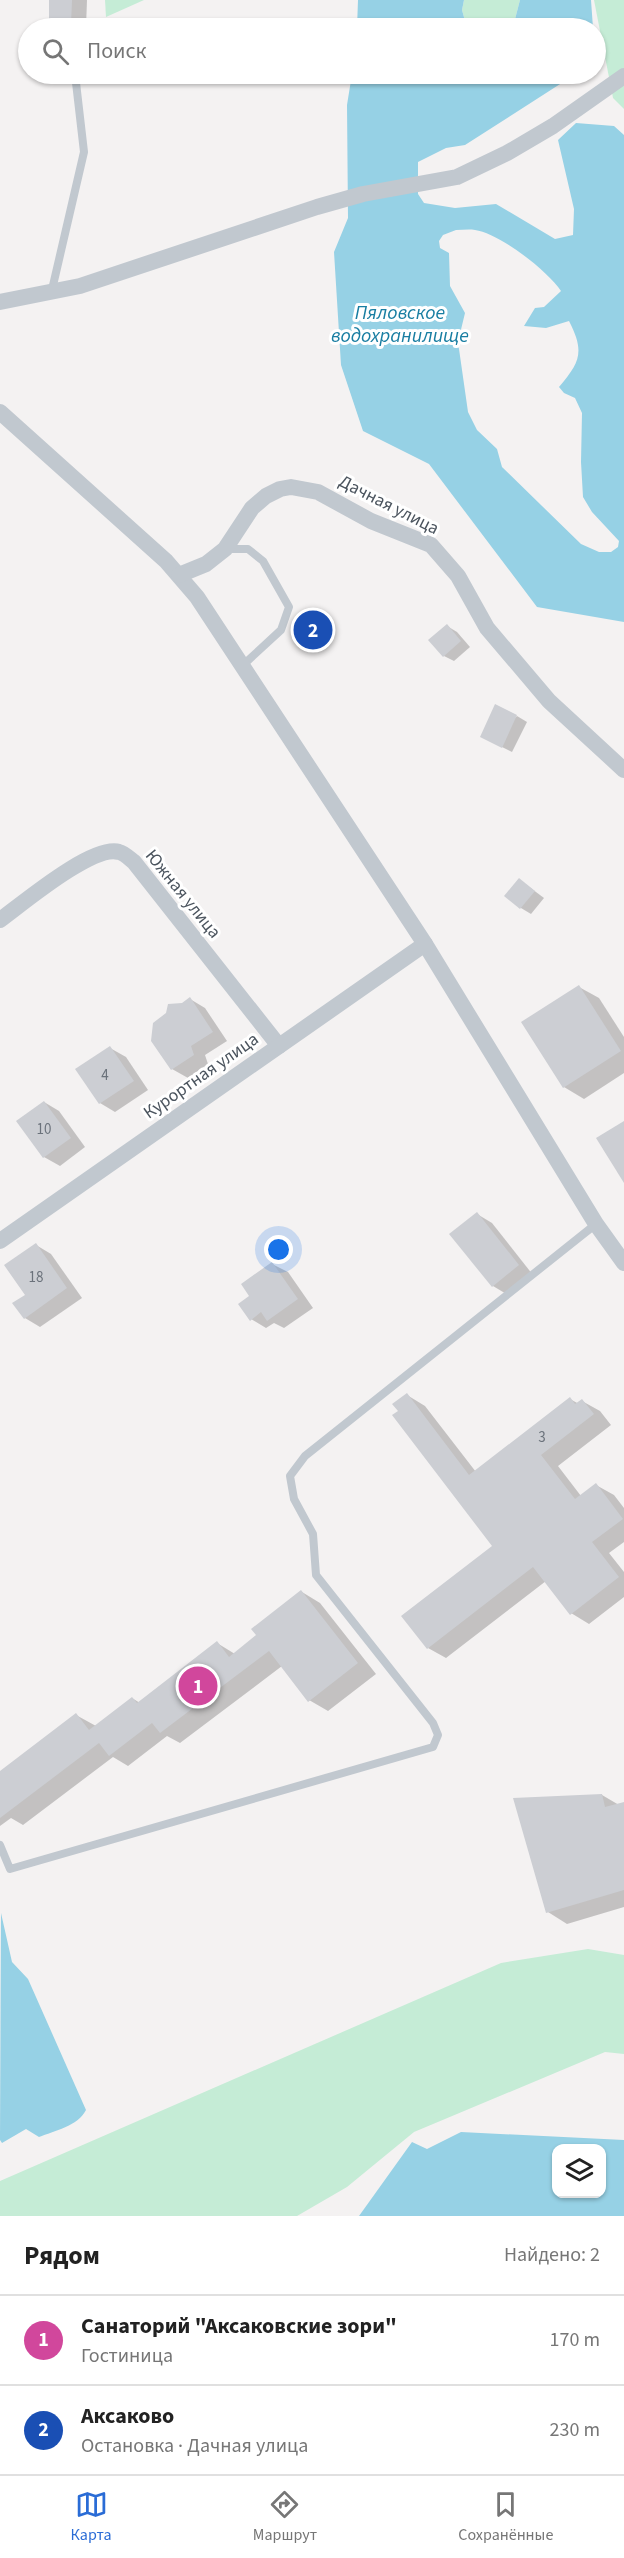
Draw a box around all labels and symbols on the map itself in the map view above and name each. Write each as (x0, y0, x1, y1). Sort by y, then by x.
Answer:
water label: Пяловское водохранилище (331, 299, 469, 350)
street label: Дачная улица (335, 469, 443, 541)
pin: 2 (294, 608, 332, 652)
street label: Южная улица (139, 844, 227, 944)
street label: Курортная улица (138, 1027, 264, 1125)
house number: 4 (101, 1065, 109, 1086)
house number: 10 (37, 1119, 51, 1140)
your location (264, 1235, 293, 1264)
house number: 18 (29, 1267, 43, 1288)
house number: 3 (538, 1427, 546, 1448)
pin: 1 (178, 1664, 218, 1708)

